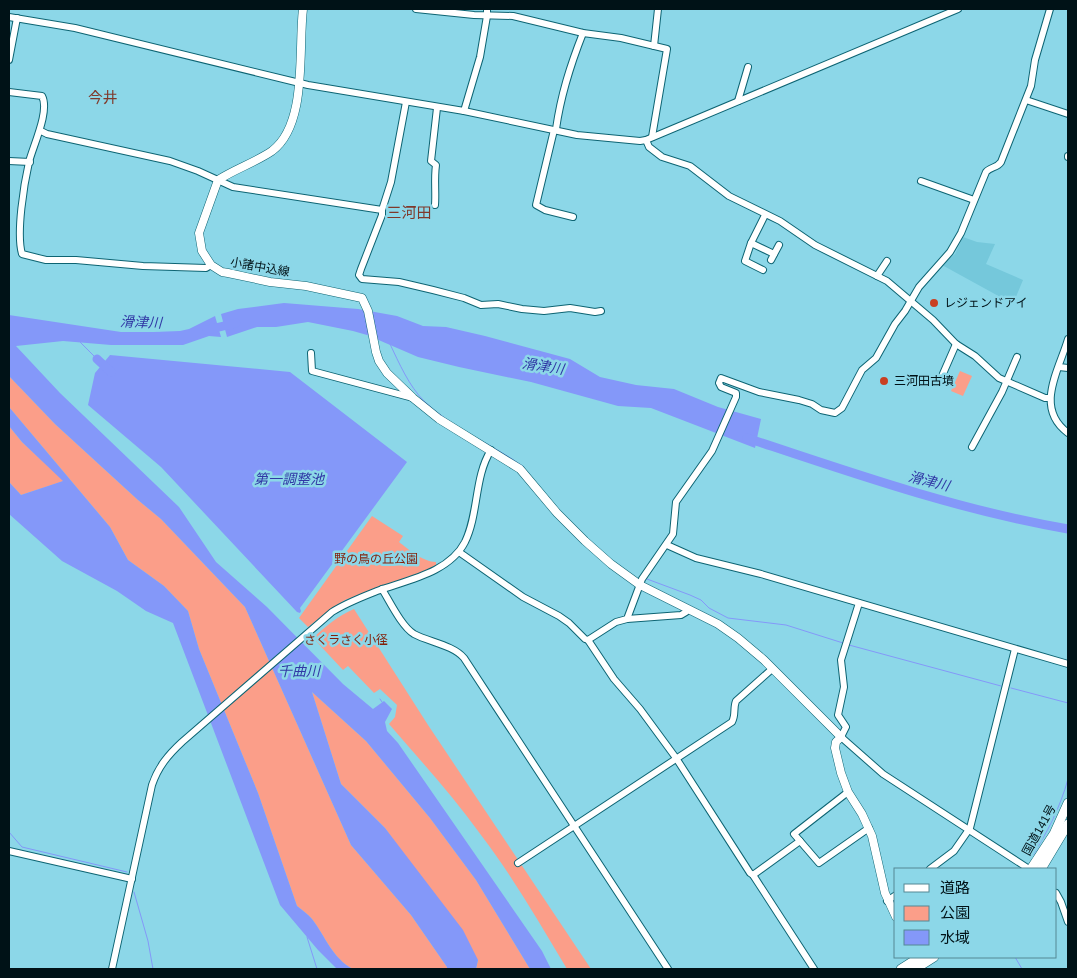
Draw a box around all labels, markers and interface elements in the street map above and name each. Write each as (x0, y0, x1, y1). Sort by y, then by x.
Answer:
district label: 今井 (88, 89, 118, 106)
district label: 三河田 (386, 204, 432, 221)
street label: 小諸中込線 (229, 255, 291, 279)
place label: レジェンドアイ (944, 296, 1027, 310)
marker: レジェンドアイ (928, 297, 940, 309)
water label: 滑津川 (120, 313, 164, 331)
water label: 滑津川 (521, 355, 567, 377)
place label: 三河田古墳 (894, 374, 954, 388)
marker: 三河田古墳 (878, 375, 890, 387)
water label: 滑津川 (907, 468, 953, 494)
water label: 第一調整池 (254, 471, 326, 487)
park label: 野の鳥の丘公園 (334, 552, 418, 566)
park label: さくラさく小径 (304, 633, 388, 647)
water label: 千曲川 (278, 663, 322, 679)
street label: 国道141号 (1019, 802, 1059, 858)
legend (894, 868, 1057, 958)
text: 道路 (940, 879, 970, 896)
text: 公園 (940, 904, 970, 921)
text: 水域 (940, 929, 970, 946)

